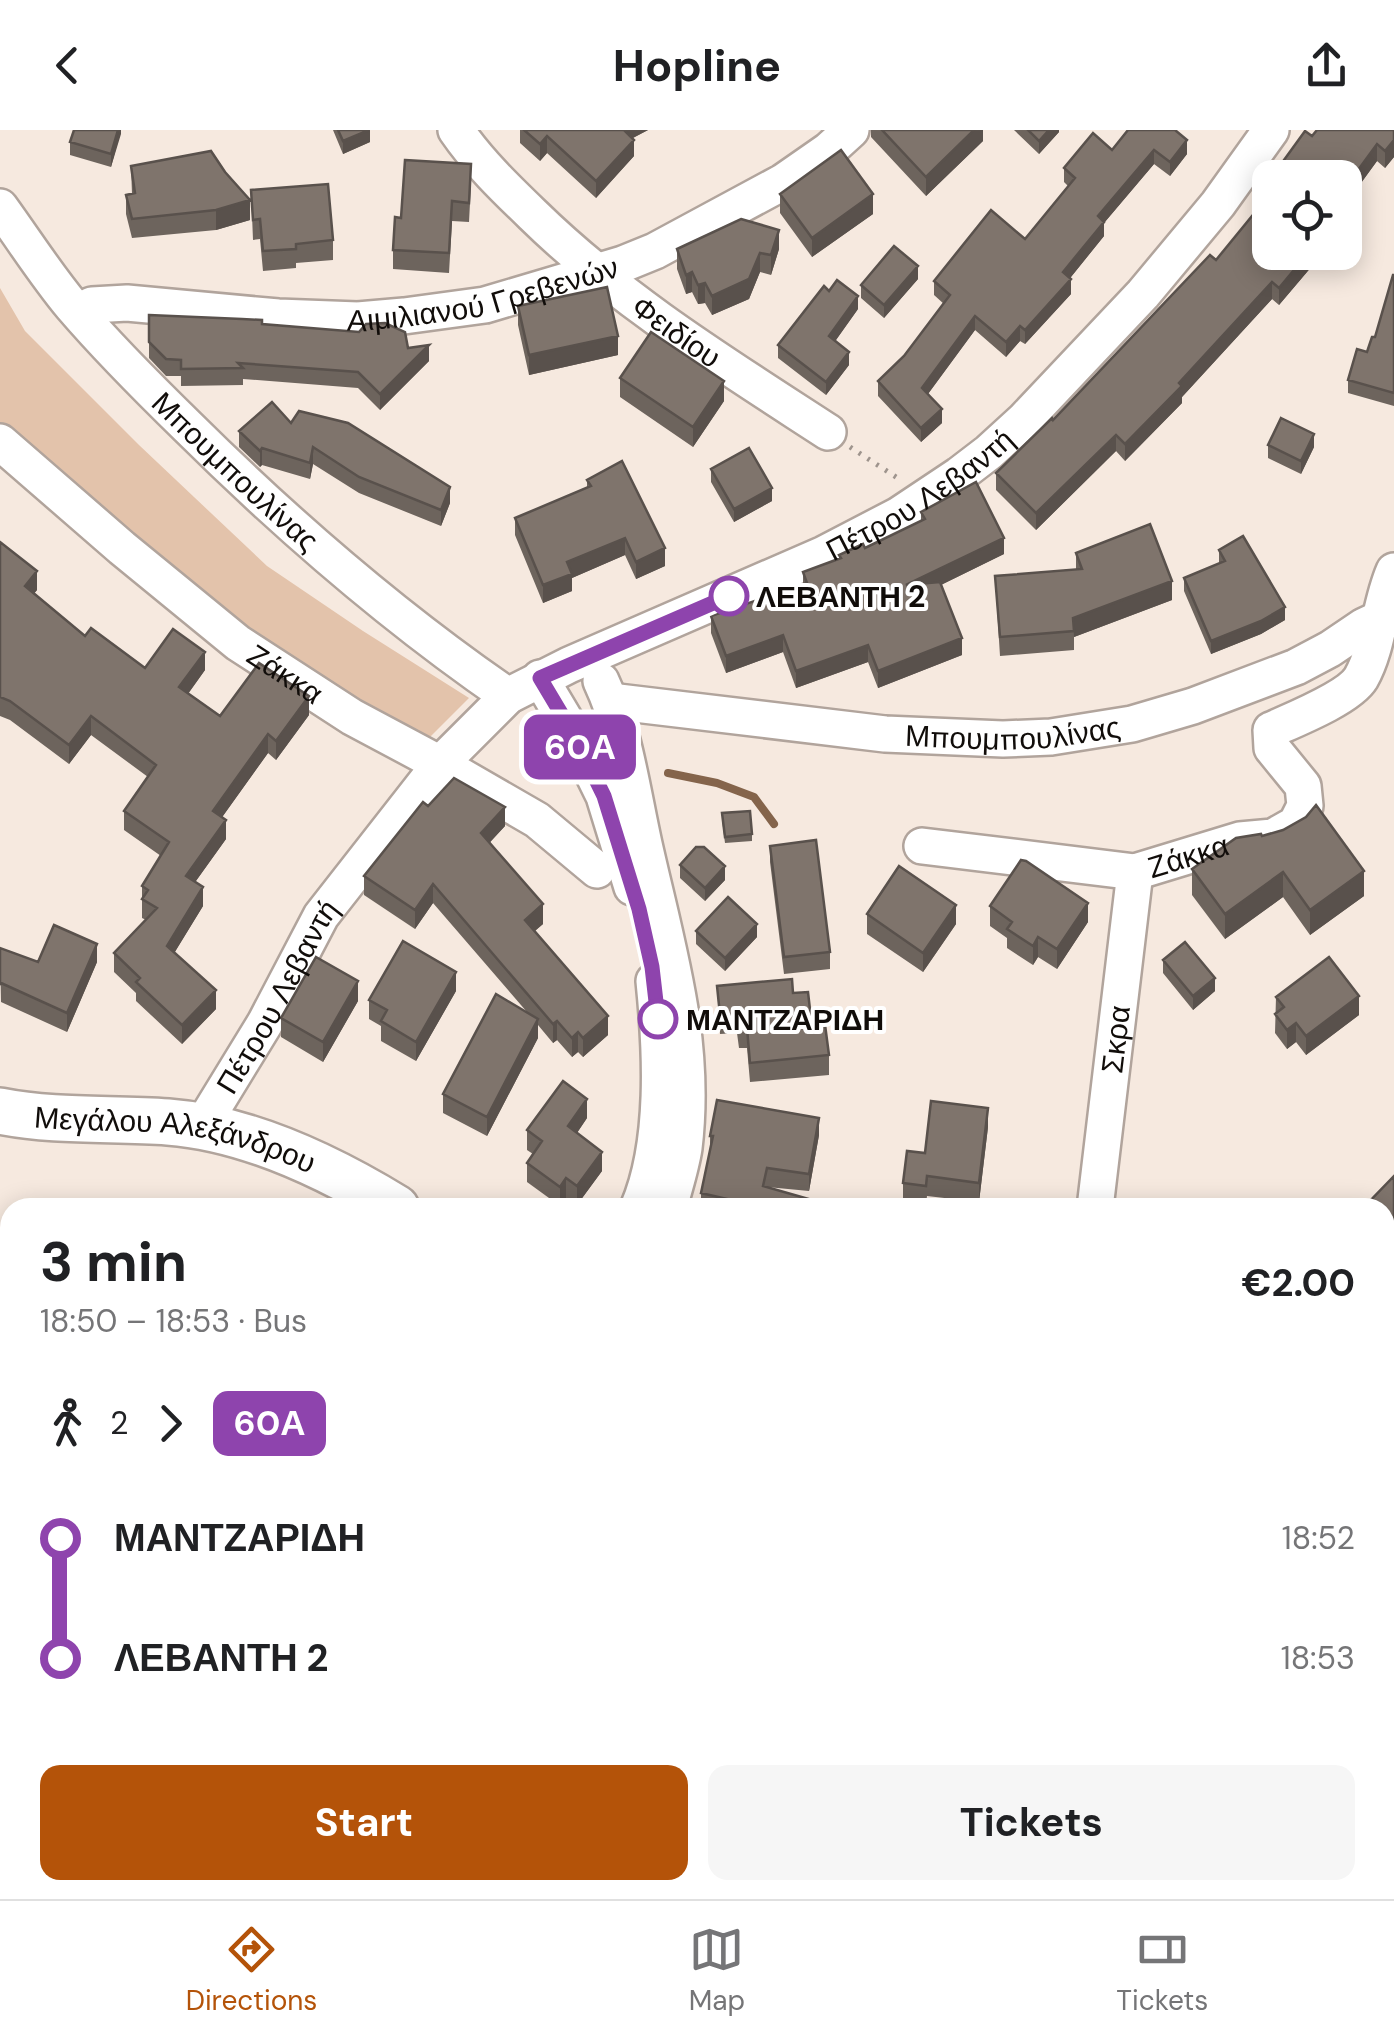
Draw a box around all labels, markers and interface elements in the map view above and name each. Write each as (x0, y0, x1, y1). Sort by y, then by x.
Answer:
text: Hopline (613, 36, 781, 95)
icon: back (40, 38, 95, 93)
icon: share (1299, 38, 1354, 93)
map controls (1252, 160, 1362, 270)
button: locate (1252, 160, 1362, 270)
street label: Αιμιλιανού Γρεβενών (346, 247, 623, 340)
street label: Φειδίου (624, 287, 729, 376)
street label: Μπουμπουλίνας (144, 383, 327, 559)
street label: Πέτρου Λεβαντή (819, 420, 1022, 569)
marker: ΛΕΒΑΝΤΗ 2 (710, 577, 748, 615)
place label: ΛΕΒΑΝΤΗ 2 (756, 577, 925, 616)
street label: Ζάκκα (240, 635, 331, 713)
street label: Μπουμπουλίνας (904, 707, 1123, 759)
line badge: 60Α (522, 714, 638, 780)
text: 60Α (544, 724, 616, 770)
street label: Ζάκκα (1143, 825, 1233, 887)
street label: Πέτρου Λεβαντή (207, 891, 347, 1101)
marker: ΜΑΝΤΖΑΡΙΔΗ (639, 1000, 677, 1038)
place label: ΜΑΝΤΖΑΡΙΔΗ (686, 1000, 884, 1039)
street label: Σκρα (1092, 1003, 1138, 1075)
street label: Μεγάλου Αλεξάνδρου (33, 1097, 322, 1182)
text: 3 min (40, 1226, 187, 1298)
text: €2.00 (1241, 1258, 1355, 1308)
text: 18:50 – 18:53 · Bus (40, 1300, 307, 1342)
icon: walk (40, 1396, 95, 1451)
icon: forward (143, 1396, 198, 1451)
text: 60Α (233, 1400, 306, 1446)
text: 2 (110, 1402, 128, 1444)
text: ΜΑΝΤΖΑΡΙΔΗ (114, 1513, 365, 1563)
text: 18:52 (1282, 1517, 1355, 1559)
text: ΛΕΒΑΝΤΗ 2 (114, 1633, 329, 1683)
text: 18:53 (1281, 1637, 1355, 1679)
button: Start (40, 1765, 688, 1880)
button: Tickets (708, 1765, 1355, 1880)
tab: Directions (186, 1922, 317, 2019)
tab: Map (689, 1922, 745, 2019)
tab: Tickets (1116, 1922, 1208, 2019)

